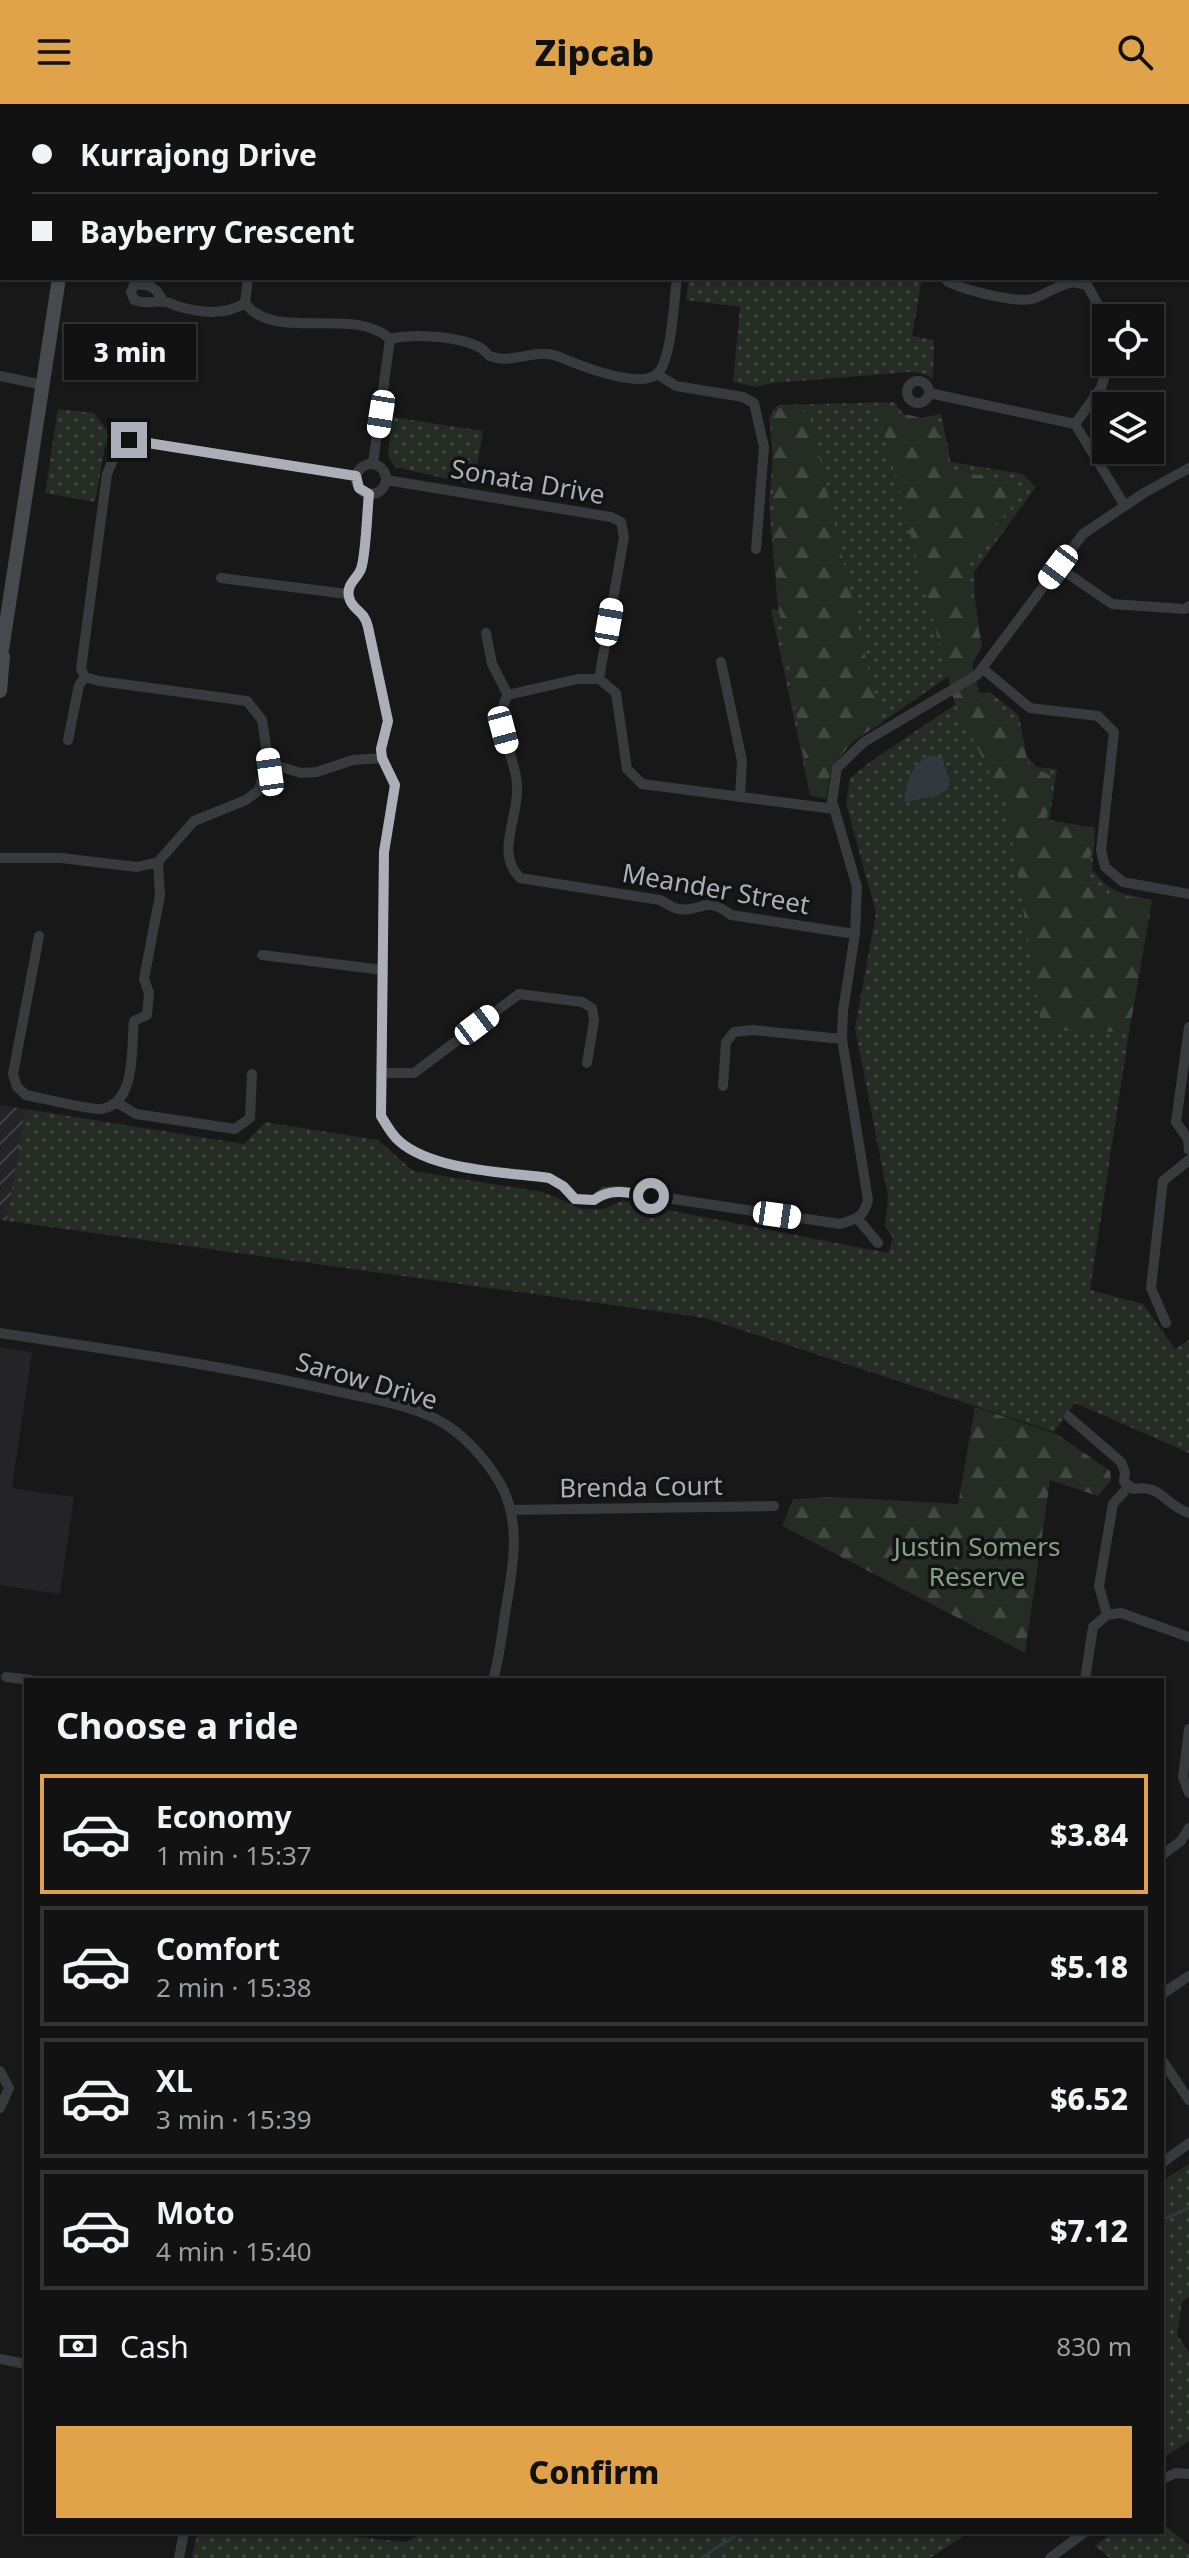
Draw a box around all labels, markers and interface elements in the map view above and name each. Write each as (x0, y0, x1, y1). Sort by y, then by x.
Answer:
text: Zipcab (535, 28, 654, 77)
icon: menu (32, 30, 76, 74)
icon: search (1113, 30, 1157, 74)
text: Kurrajong Drive (80, 134, 317, 175)
text: Bayberry Crescent (80, 211, 355, 252)
map controls (1092, 304, 1164, 464)
button: locate (1092, 304, 1164, 376)
callout: 3 min (63, 324, 195, 380)
text: 3 min (94, 334, 166, 370)
car (365, 388, 397, 440)
button: layers (1092, 392, 1164, 464)
route end (111, 422, 147, 458)
street label: Sonata Drive (448, 450, 608, 512)
car (1034, 541, 1082, 593)
car (593, 596, 625, 648)
car (485, 704, 521, 756)
car (255, 747, 285, 797)
street label: Meander Street (619, 854, 813, 922)
car (451, 1001, 503, 1049)
route start (633, 1178, 669, 1214)
car (752, 1200, 802, 1230)
street label: Sarow Drive (292, 1343, 442, 1417)
street label: Brenda Court (559, 1467, 723, 1505)
park label: Justin Somers Reserve (891, 1528, 1060, 1594)
text: Choose a ride (56, 1701, 298, 1750)
text: Economy (156, 1796, 292, 1837)
icon: car (60, 1798, 132, 1870)
text: $3.84 (1050, 1814, 1128, 1855)
text: 1 min · 15:37 (156, 1837, 312, 1873)
text: Comfort (156, 1928, 280, 1969)
icon: car (60, 1930, 132, 2002)
text: $5.18 (1050, 1946, 1128, 1987)
text: 2 min · 15:38 (156, 1969, 312, 2005)
text: XL (156, 2060, 193, 2101)
icon: car (60, 2062, 132, 2134)
text: $6.52 (1050, 2078, 1128, 2119)
text: 3 min · 15:39 (156, 2101, 312, 2137)
text: Moto (156, 2192, 235, 2233)
icon: car (60, 2194, 132, 2266)
text: $7.12 (1050, 2210, 1128, 2251)
text: 4 min · 15:40 (156, 2233, 312, 2269)
icon: cash (56, 2324, 100, 2368)
text: Cash (120, 2326, 189, 2367)
text: 830 m (1056, 2328, 1132, 2364)
button: Confirm (56, 2426, 1132, 2518)

